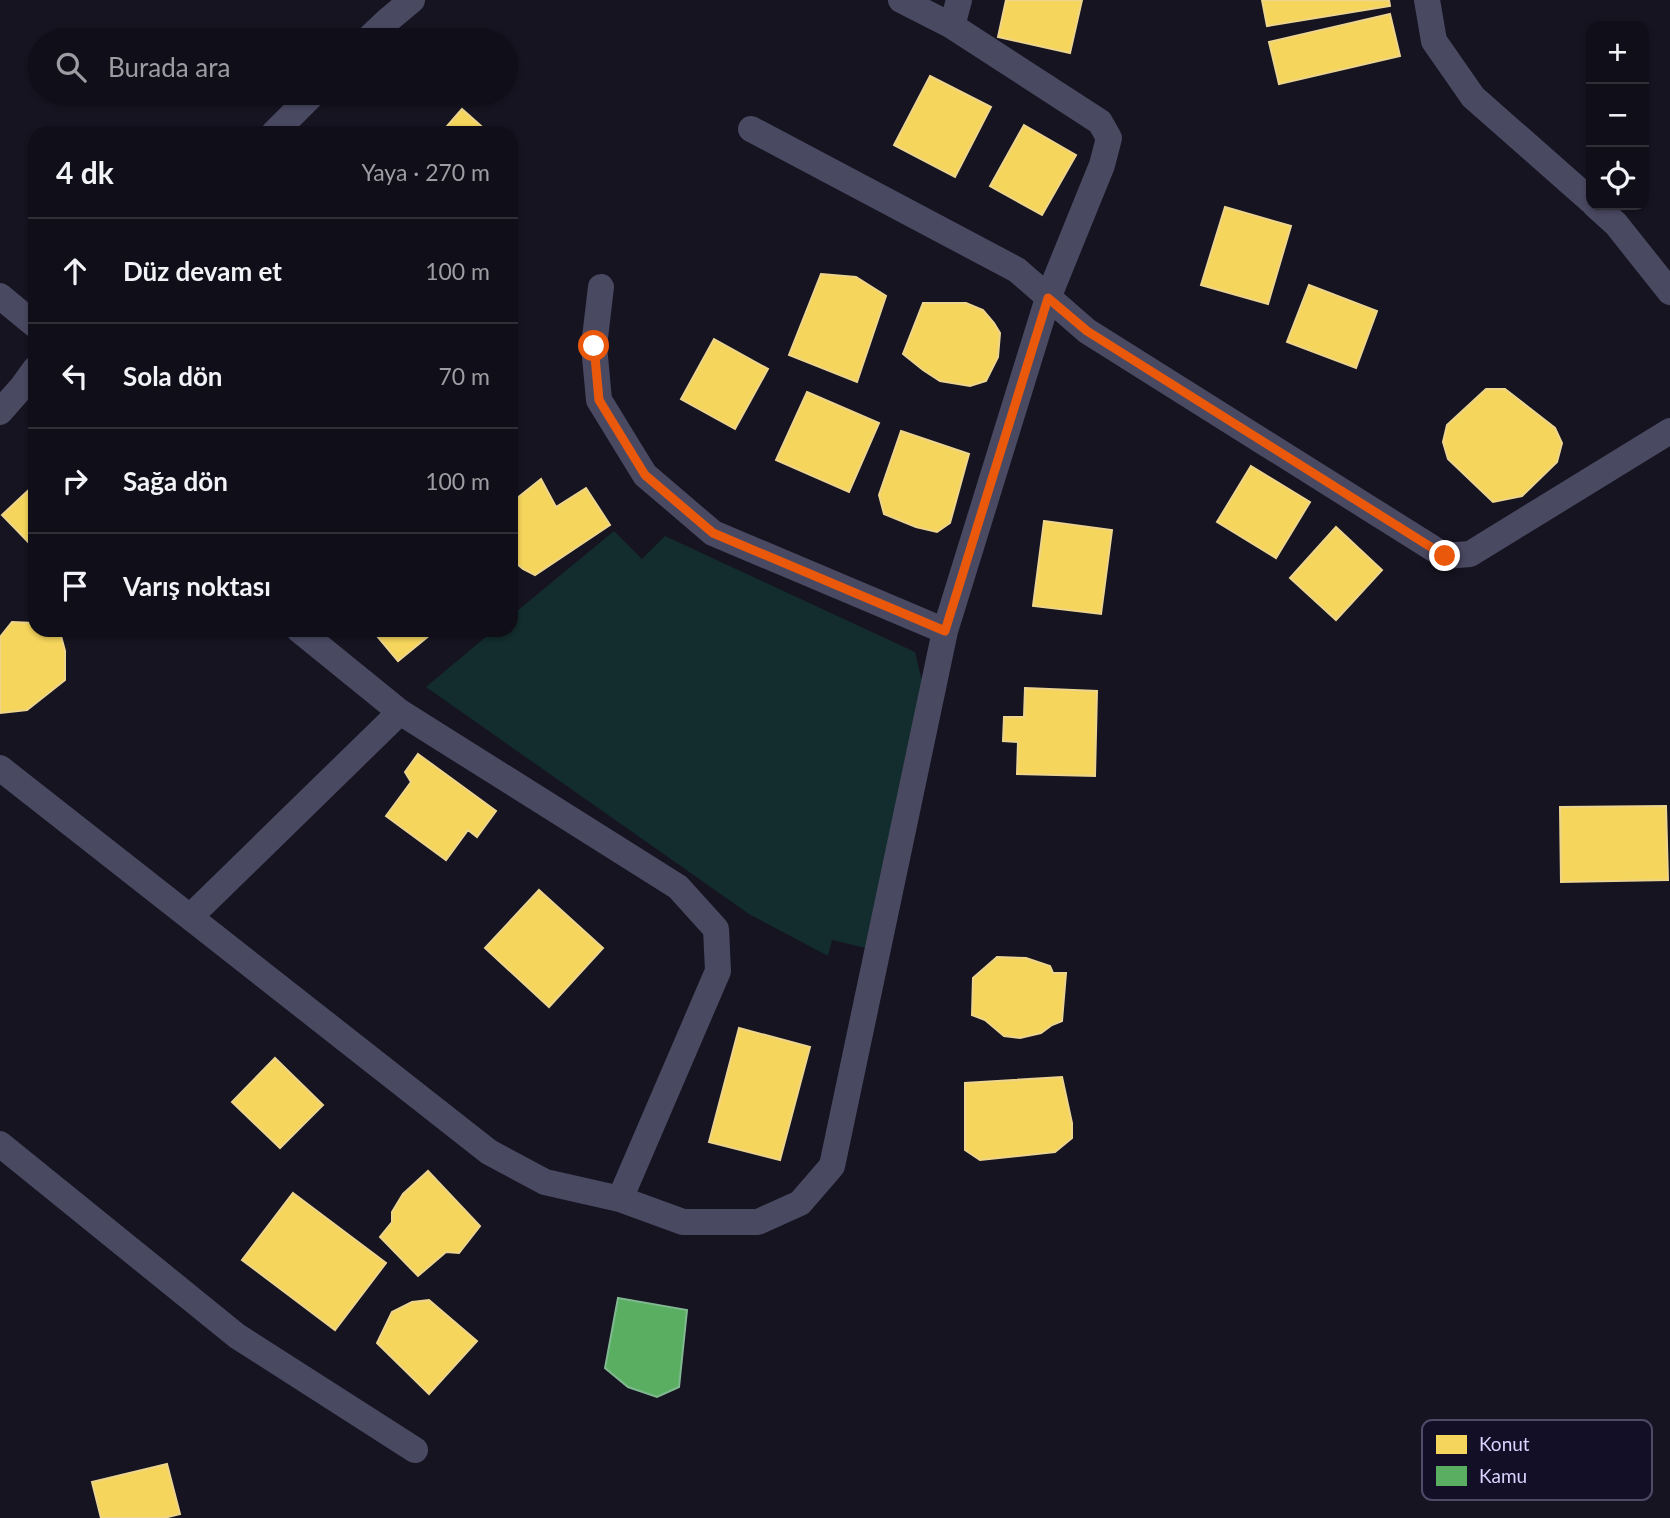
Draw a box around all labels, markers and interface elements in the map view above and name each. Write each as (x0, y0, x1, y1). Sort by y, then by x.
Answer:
map controls (1586, 21, 1649, 210)
button: + (1586, 21, 1649, 84)
search box (28, 28, 518, 105)
icon: search (52, 48, 90, 86)
text: Burada ara (108, 51, 230, 83)
button: − (1586, 84, 1649, 147)
button: locate (1586, 147, 1649, 210)
text: 4 dk (56, 154, 114, 190)
text: Yaya · 270 m (361, 158, 490, 186)
icon: ahead (56, 252, 94, 290)
text: Düz devam et (123, 255, 282, 287)
text: 100 m (425, 257, 490, 285)
route start (578, 330, 609, 361)
icon: left (56, 357, 94, 395)
text: Sola dön (123, 360, 223, 392)
text: 70 m (439, 362, 490, 390)
icon: right (56, 462, 94, 500)
text: Sağa dön (123, 465, 228, 497)
text: 100 m (425, 467, 490, 495)
route end (1429, 540, 1460, 571)
icon: arrive (56, 567, 94, 605)
text: Varış noktası (123, 570, 271, 602)
legend (1422, 1420, 1652, 1500)
text: Konut (1479, 1432, 1530, 1455)
text: Kamu (1479, 1464, 1527, 1487)

